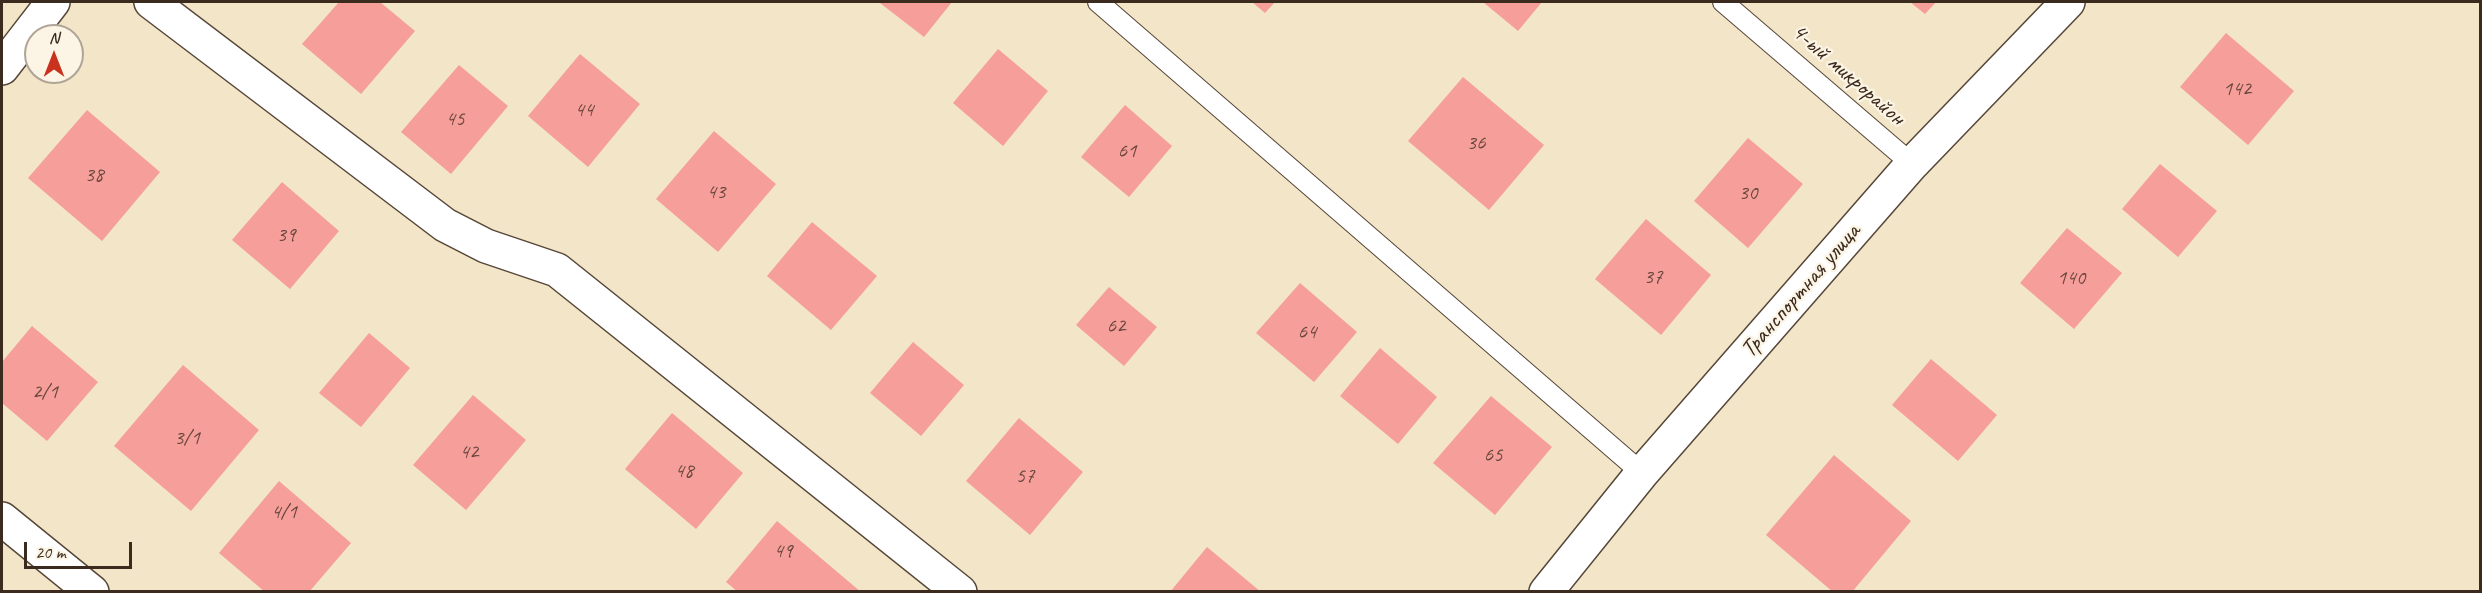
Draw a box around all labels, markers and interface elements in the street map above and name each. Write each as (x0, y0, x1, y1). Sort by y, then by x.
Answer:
street label: 4-ый микрорайон (1785, 18, 1911, 132)
north arrow (24, 24, 84, 84)
text: N (49, 28, 59, 48)
house number: 142 (2223, 76, 2251, 102)
house number: 44 (575, 97, 593, 123)
house number: 45 (446, 106, 464, 132)
house number: 36 (1467, 130, 1485, 156)
house number: 61 (1118, 138, 1136, 164)
house number: 38 (85, 162, 103, 188)
house number: 43 (707, 179, 725, 205)
house number: 30 (1739, 180, 1757, 206)
street label: Транспортная улица (1735, 218, 1867, 364)
house number: 39 (277, 222, 295, 248)
house number: 37 (1644, 264, 1662, 290)
house number: 140 (2057, 265, 2085, 291)
house number: 62 (1107, 313, 1125, 339)
house number: 64 (1298, 319, 1316, 345)
house number: 2/1 (32, 379, 58, 405)
house number: 3/1 (174, 425, 200, 451)
house number: 42 (460, 439, 478, 465)
house number: 65 (1484, 442, 1502, 468)
house number: 48 (675, 458, 693, 484)
house number: 57 (1016, 463, 1034, 489)
house number: 4/1 (271, 499, 297, 525)
scale bar (27, 530, 135, 568)
house number: 49 (774, 538, 792, 564)
text: 20 m (35, 541, 66, 563)

